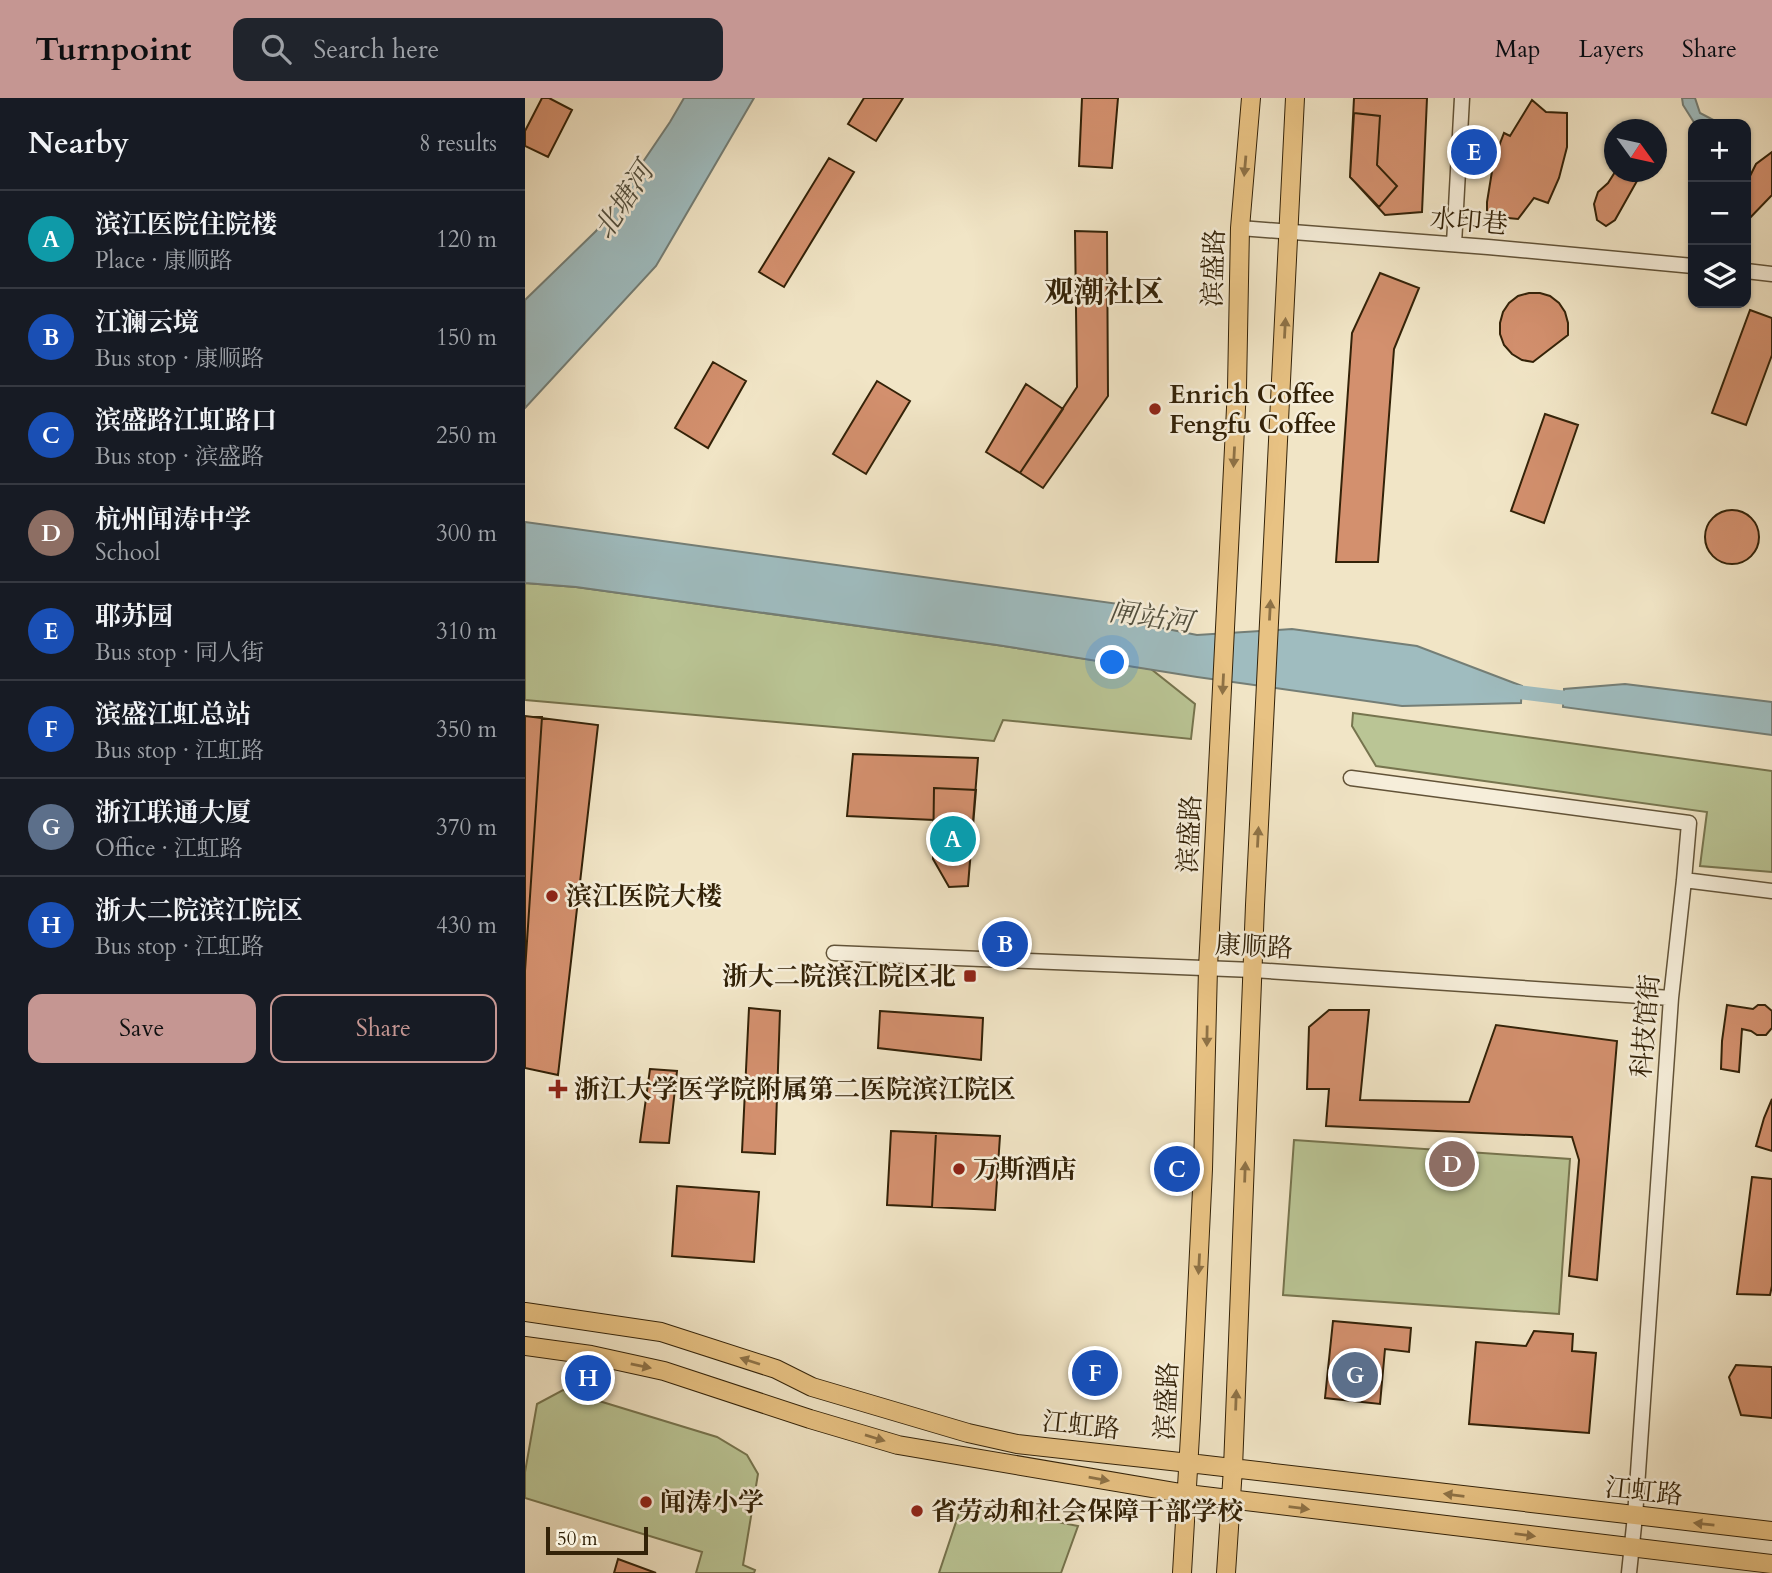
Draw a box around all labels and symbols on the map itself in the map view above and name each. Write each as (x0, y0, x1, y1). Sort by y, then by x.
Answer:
north arrow (1604, 119, 1667, 182)
pin: E (1451, 126, 1497, 178)
water label: 北塘河 (585, 151, 665, 246)
one-way arrow (1239, 155, 1250, 177)
street label: 水印巷 (1429, 201, 1509, 242)
street label: 滨盛路 (1195, 228, 1232, 308)
district label: 观潮社区 (1044, 272, 1164, 313)
one-way arrow (1279, 317, 1290, 339)
place label: Enrich Coffee Fengfu Coffee (1169, 377, 1336, 442)
marker: Enrich Coffee Fengfu Coffee (1147, 401, 1163, 417)
one-way arrow (1228, 446, 1239, 468)
water label: 闸站河 (1107, 592, 1200, 642)
one-way arrow (1265, 599, 1276, 621)
your location (1095, 645, 1129, 679)
one-way arrow (1217, 673, 1228, 695)
street label: 滨盛路 (1170, 794, 1209, 874)
pin: A (930, 813, 976, 865)
one-way arrow (1253, 826, 1264, 848)
place label: 滨江医院大楼 (566, 879, 722, 914)
marker: 滨江医院大楼 (544, 888, 560, 904)
pin: B (982, 918, 1028, 970)
street label: 康顺路 (1214, 927, 1294, 966)
place label: 浙大二院滨江院区北 (722, 959, 956, 994)
marker: 浙大二院滨江院区北 (962, 968, 978, 984)
street label: 科技馆街 (1624, 973, 1667, 1079)
one-way arrow (1201, 1026, 1212, 1048)
place label: 浙江大学医学院附属第二医院滨江院区 (574, 1072, 1016, 1107)
marker: 浙江大学医学院附属第二医院滨江院区 (548, 1079, 568, 1099)
pin: D (1429, 1138, 1475, 1190)
pin: C (1154, 1143, 1200, 1195)
place label: 万斯酒店 (973, 1152, 1077, 1187)
marker: 万斯酒店 (951, 1161, 967, 1177)
one-way arrow (1240, 1161, 1251, 1183)
one-way arrow (1193, 1253, 1204, 1275)
pin: F (1072, 1347, 1118, 1399)
pin: G (1332, 1349, 1378, 1401)
pin: H (565, 1352, 611, 1404)
one-way arrow (739, 1355, 760, 1365)
one-way arrow (630, 1360, 652, 1371)
street label: 滨盛路 (1147, 1361, 1186, 1441)
one-way arrow (1230, 1388, 1241, 1410)
street label: 江虹路 (1040, 1404, 1122, 1447)
one-way arrow (865, 1434, 886, 1444)
street label: 江虹路 (1603, 1470, 1685, 1513)
one-way arrow (1088, 1474, 1110, 1485)
place label: 闻涛小学 (660, 1485, 764, 1520)
one-way arrow (1443, 1489, 1465, 1500)
marker: 闻涛小学 (638, 1494, 654, 1510)
place label: 省劳动和社会保障干部学校 (931, 1494, 1243, 1529)
marker: 省劳动和社会保障干部学校 (909, 1503, 925, 1519)
one-way arrow (1288, 1503, 1310, 1514)
one-way arrow (1693, 1518, 1715, 1529)
scale bar (546, 1524, 647, 1556)
one-way arrow (1514, 1530, 1536, 1541)

